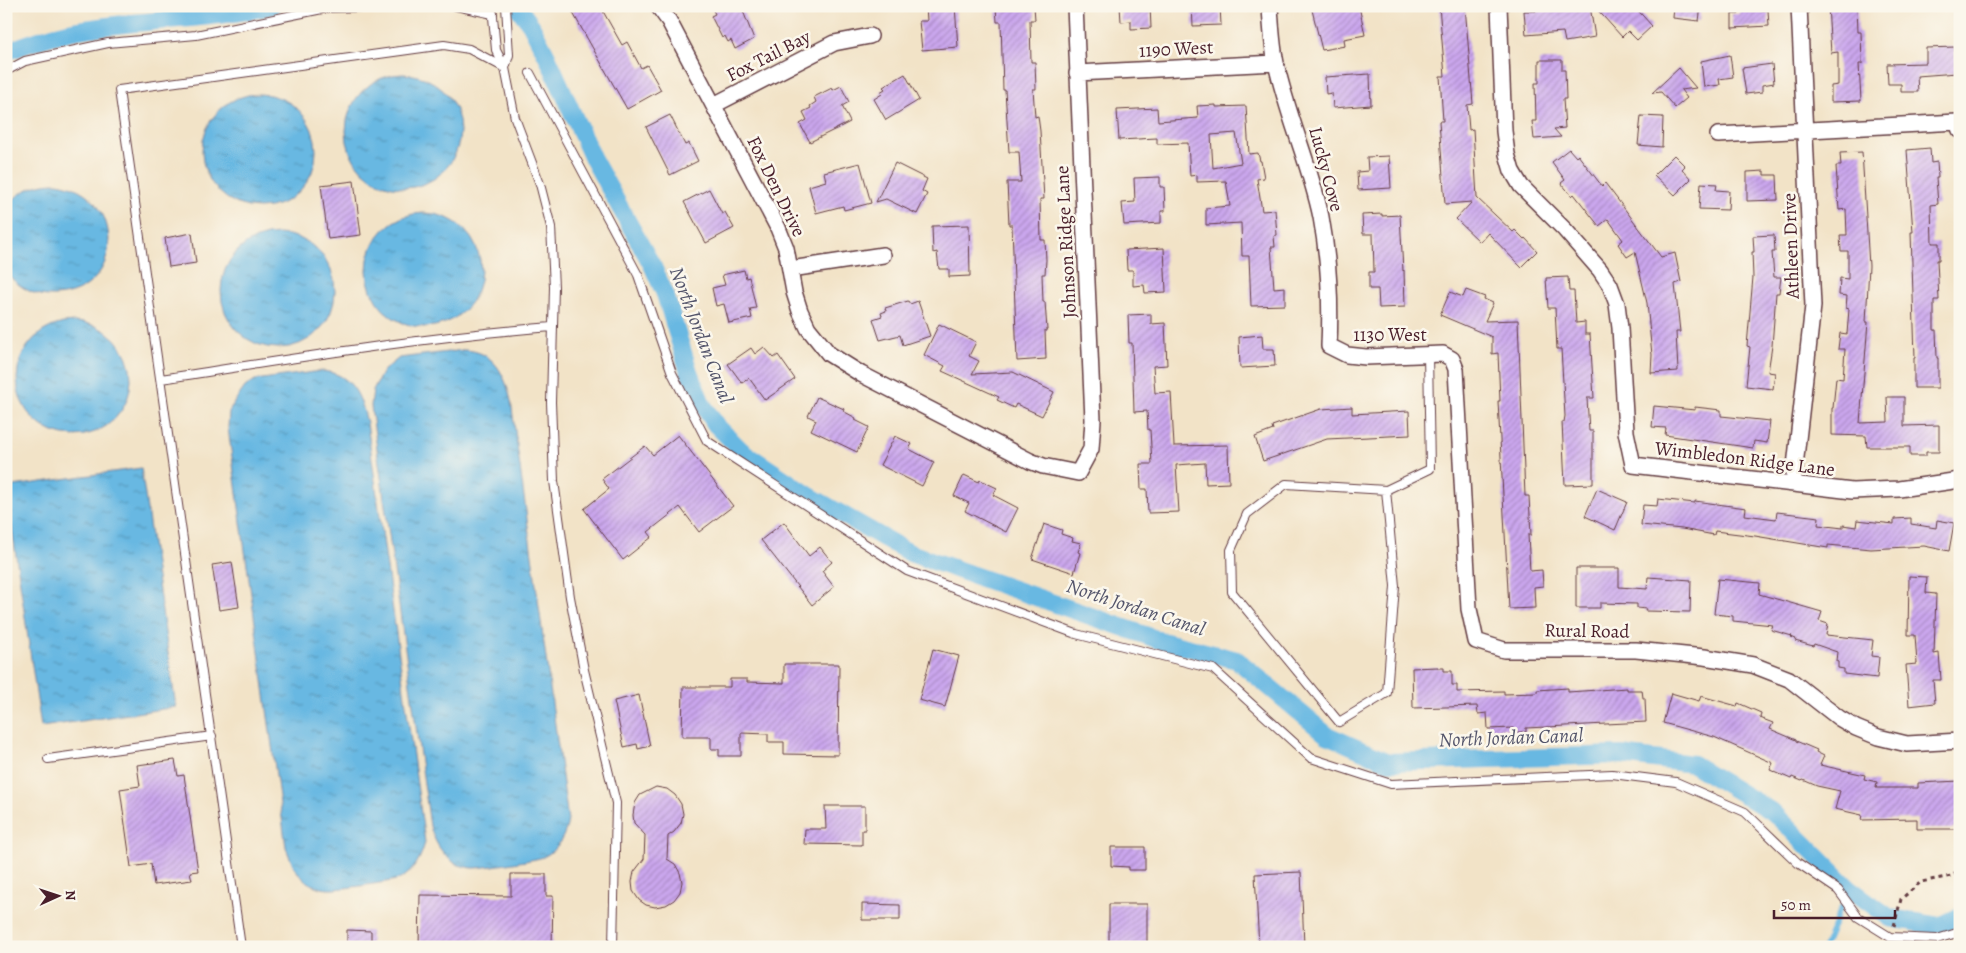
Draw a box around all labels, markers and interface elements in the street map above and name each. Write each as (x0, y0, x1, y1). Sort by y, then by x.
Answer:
street label: Fox Tail Bay (722, 23, 815, 88)
street label: 1190 West (1138, 34, 1214, 64)
street label: Lucky Cove (1302, 124, 1350, 215)
street label: Fox Den Drive (740, 132, 812, 241)
street label: Johnson Ridge Lane (1049, 165, 1083, 319)
street label: Athleen Drive (1776, 193, 1806, 300)
water label: North Jordan Canal (663, 263, 740, 407)
street label: 1130 West (1353, 322, 1427, 348)
street label: Wimbledon Ridge Lane (1652, 435, 1836, 483)
water label: North Jordan Canal (1063, 572, 1209, 643)
street label: Rural Road (1544, 617, 1631, 645)
water label: North Jordan Canal (1438, 721, 1584, 754)
north arrow (32, 870, 82, 920)
scale bar (1774, 888, 1895, 920)
text: N (61, 890, 80, 901)
text: 50 m (1781, 895, 1811, 915)

